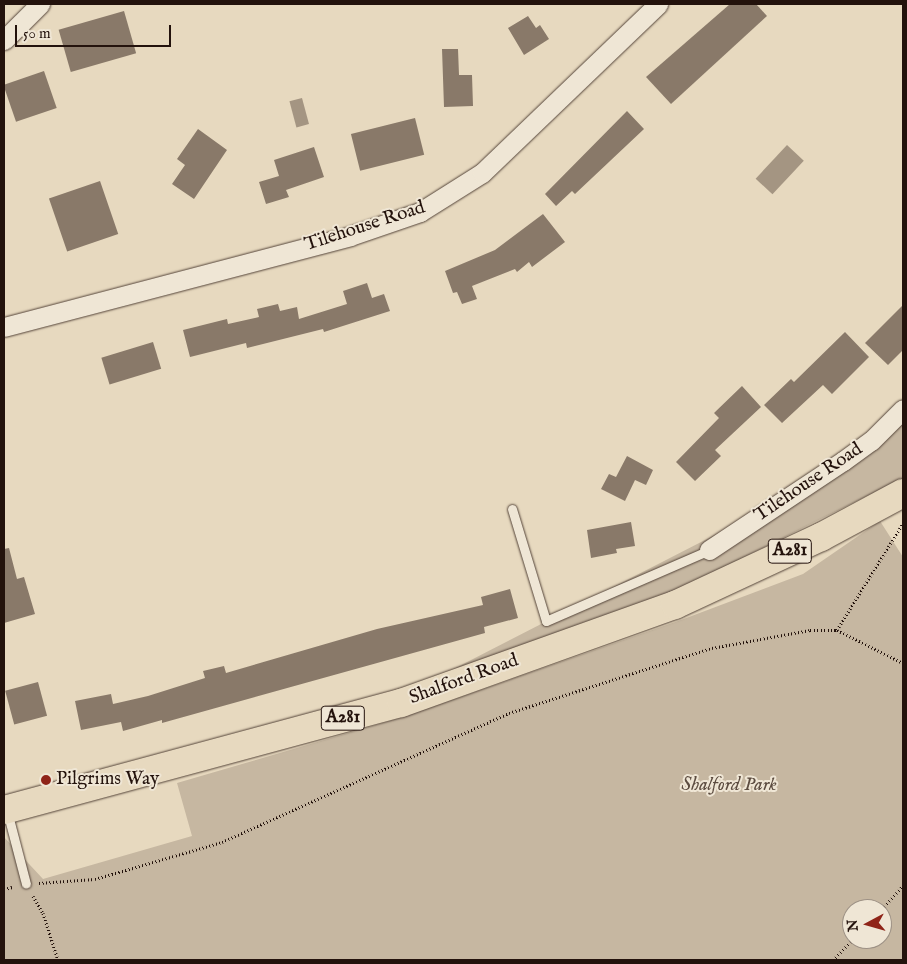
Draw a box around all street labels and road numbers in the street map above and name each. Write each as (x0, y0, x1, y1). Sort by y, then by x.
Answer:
street label: Tilehouse Road (302, 197, 428, 257)
street label: Tilehouse Road (751, 439, 867, 527)
road number: A281 (768, 536, 812, 566)
street label: Shalford Road (406, 650, 522, 710)
road number: A281 (320, 702, 366, 734)

